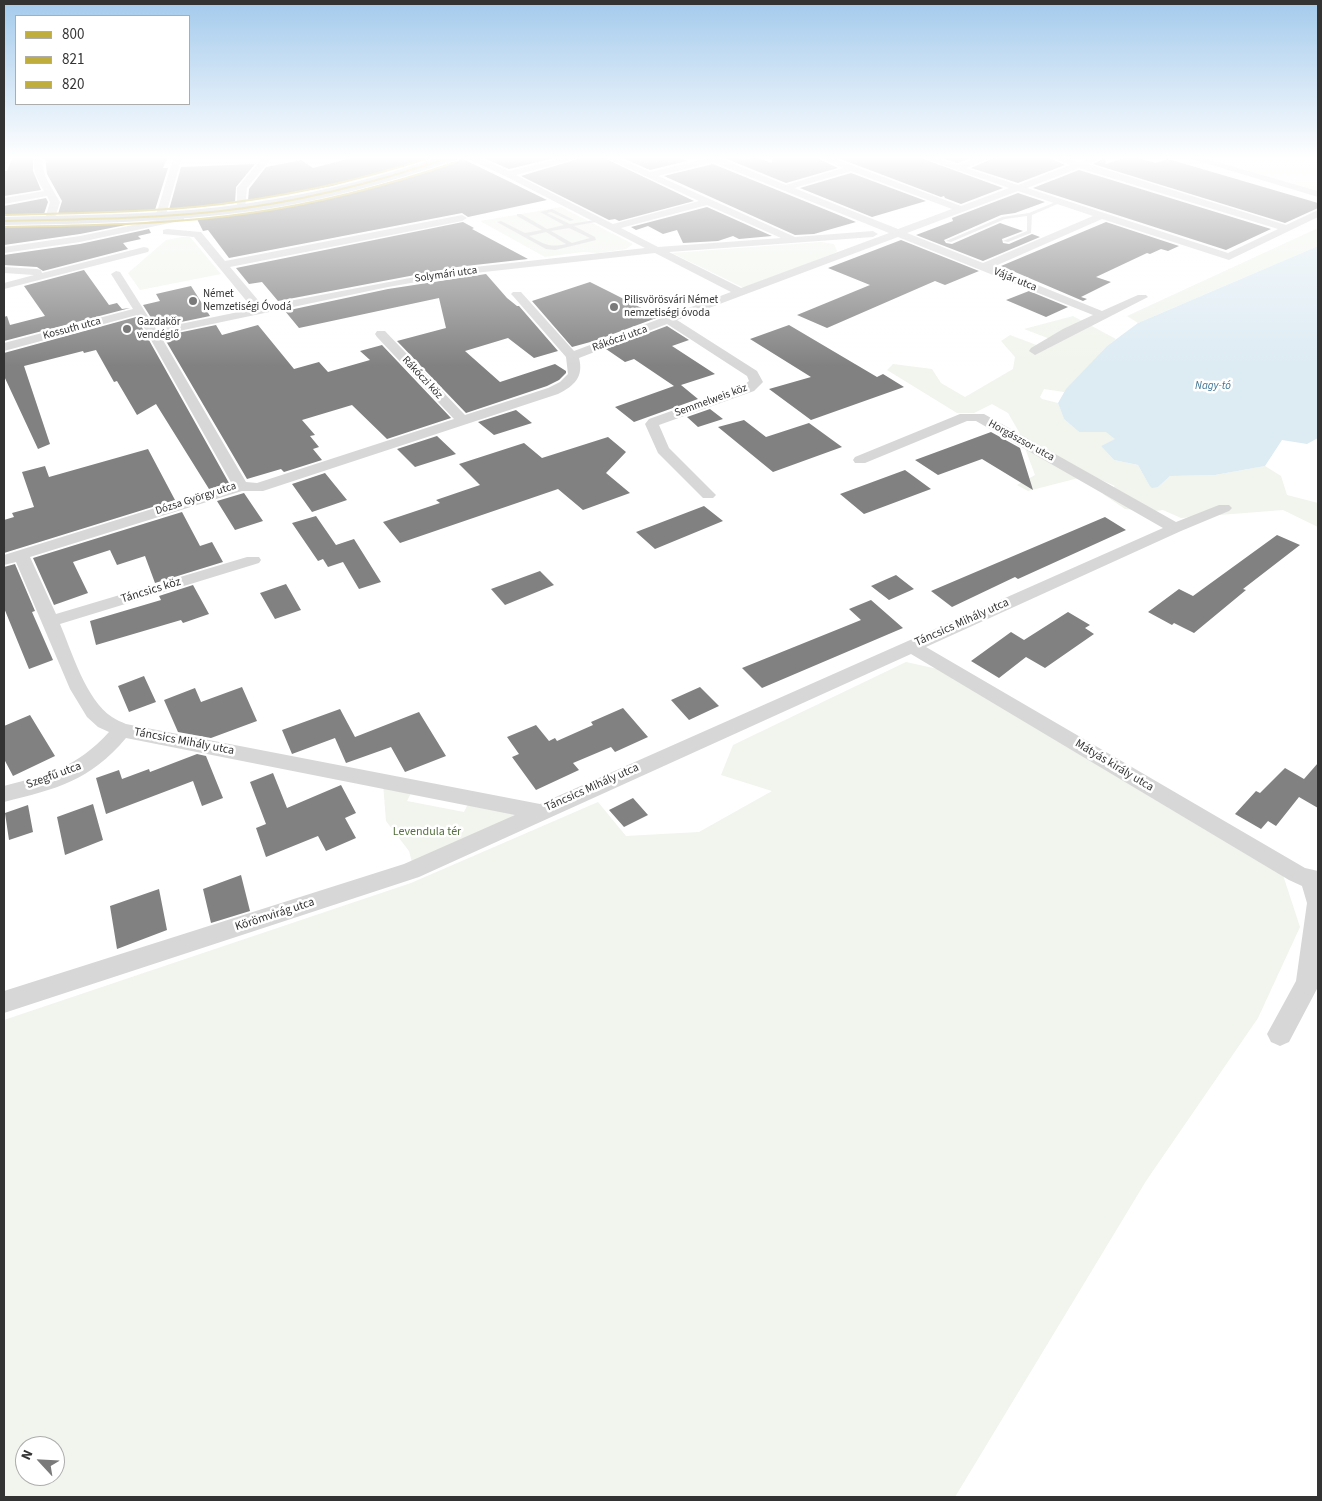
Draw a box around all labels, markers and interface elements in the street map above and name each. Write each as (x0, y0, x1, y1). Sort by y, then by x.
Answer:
legend (15, 15, 190, 105)
text: 800 (62, 24, 84, 45)
text: 821 (62, 49, 84, 70)
text: 820 (62, 74, 84, 95)
street label: Solymári utca (414, 264, 478, 286)
street label: Vájár utca (992, 265, 1038, 295)
place label: Német Nemzetiségi Óvodá (203, 288, 291, 314)
place label: Pilisvörösvári Német nemzetiségi óvoda (624, 294, 718, 320)
marker: Német Nemzetiségi Óvodá (187, 295, 199, 307)
marker: Pilisvörösvári Német nemzetiségi óvoda (608, 301, 620, 313)
street label: Kossuth utca (42, 315, 102, 343)
place label: Gazdakör vendéglő (137, 316, 181, 342)
marker: Gazdakör vendéglő (121, 323, 133, 335)
street label: Rákóczi utca (591, 323, 649, 355)
street label: Rákóczi köz (399, 354, 445, 402)
water label: Nagy-tó (1195, 380, 1231, 394)
street label: Semmelweis köz (673, 382, 749, 420)
street label: Horgászsor utca (986, 417, 1056, 465)
street label: Dózsa György utca (154, 480, 238, 518)
street label: Táncsics köz (119, 575, 183, 607)
street label: Táncsics Mihály utca (913, 596, 1011, 650)
street label: Táncsics Mihály utca (133, 725, 235, 759)
street label: Mátyás király utca (1072, 737, 1156, 795)
street label: Szegfű utca (25, 759, 83, 793)
street label: Táncsics Mihály utca (543, 761, 641, 815)
park label: Levendula tér (393, 825, 461, 839)
street label: Körömvirág utca (233, 895, 317, 935)
north arrow (15, 1436, 65, 1486)
text: N (16, 1447, 38, 1464)

